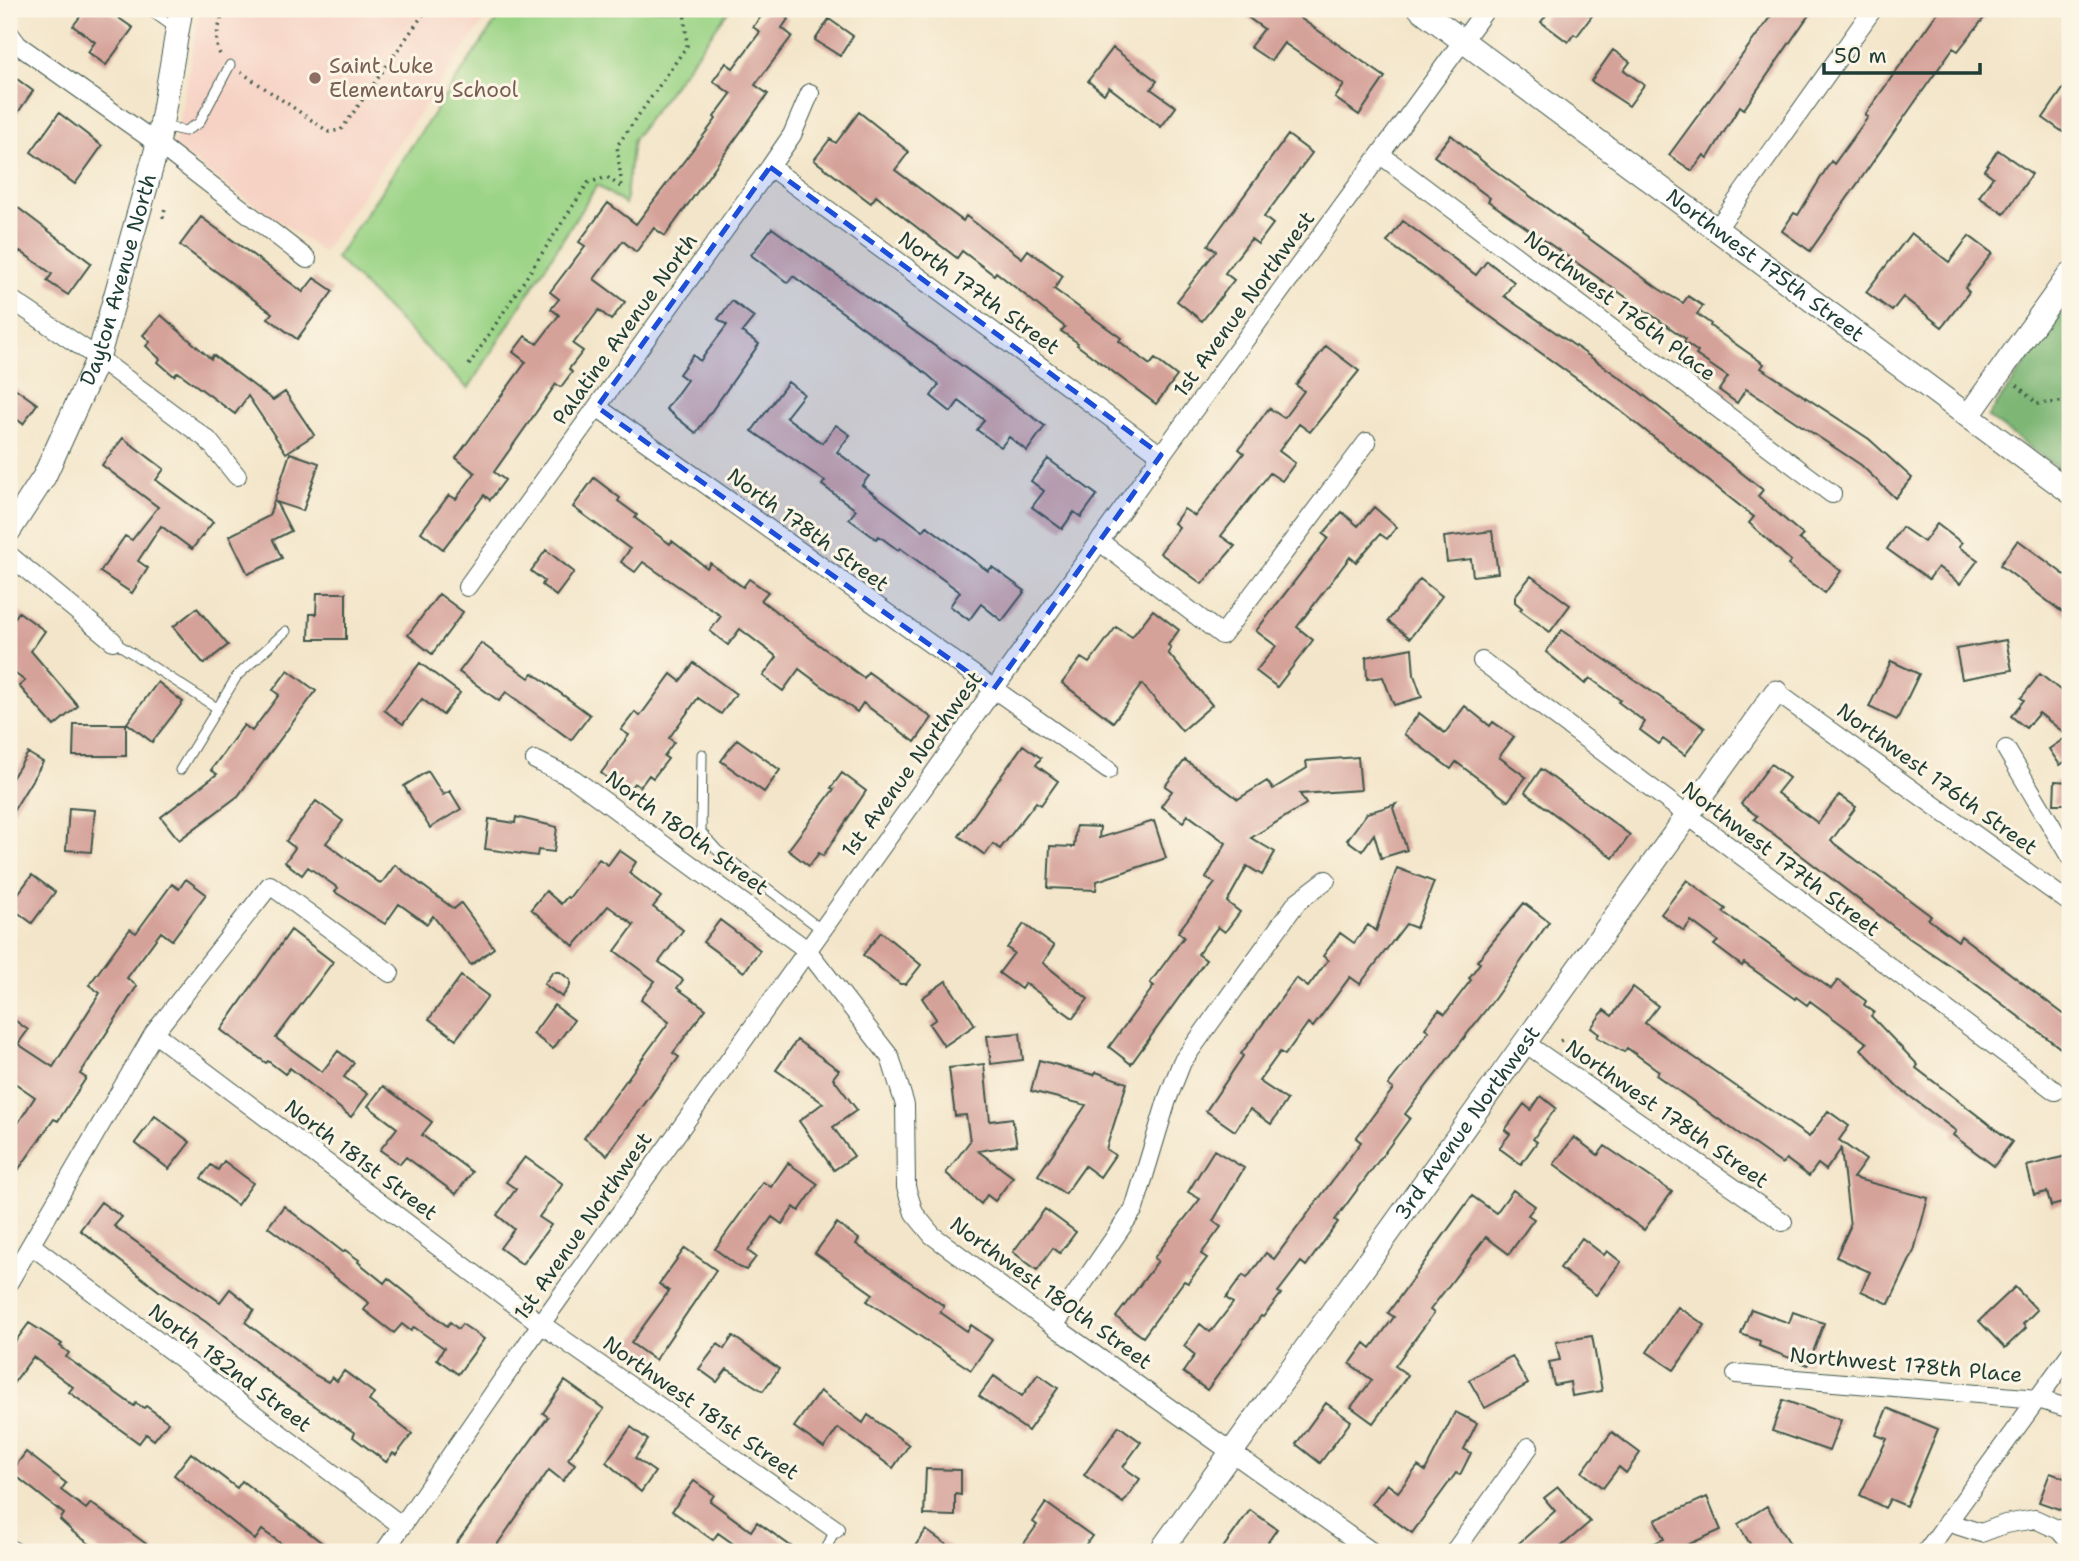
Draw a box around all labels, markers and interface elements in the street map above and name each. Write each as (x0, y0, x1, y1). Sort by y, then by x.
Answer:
scale bar (1824, 32, 1979, 76)
text: 50 m (1834, 42, 1887, 70)
place label: Saint Luke Elementary School (329, 52, 519, 104)
marker: Saint Luke Elementary School (307, 70, 323, 86)
street label: Dayton Avenue North (73, 170, 163, 390)
street label: Northwest 175th Street (1660, 183, 1870, 348)
street label: 1st Avenue Northwest (1167, 205, 1321, 403)
street label: North 177th Street (893, 225, 1065, 361)
street label: Northwest 176th Place (1518, 225, 1722, 387)
street label: Palatine Avenue North (546, 228, 704, 430)
street label: North 178th Street (722, 462, 894, 598)
street label: 1st Avenue Northwest (835, 665, 989, 863)
street label: Northwest 176th Street (1831, 697, 2043, 861)
street label: North 180th Street (600, 764, 774, 902)
street label: Northwest 177th Street (1676, 775, 1886, 943)
street label: 3rd Avenue Northwest (1388, 1020, 1547, 1226)
street label: Northwest 178th Street (1560, 1033, 1774, 1195)
street label: North 181st Street (279, 1093, 443, 1227)
street label: 1st Avenue Northwest (507, 1127, 659, 1325)
street label: Northwest 180th Street (944, 1210, 1158, 1376)
street label: North 182nd Street (143, 1297, 317, 1439)
street label: Northwest 181st Street (597, 1330, 805, 1486)
street label: Northwest 178th Place (1788, 1341, 2024, 1389)

